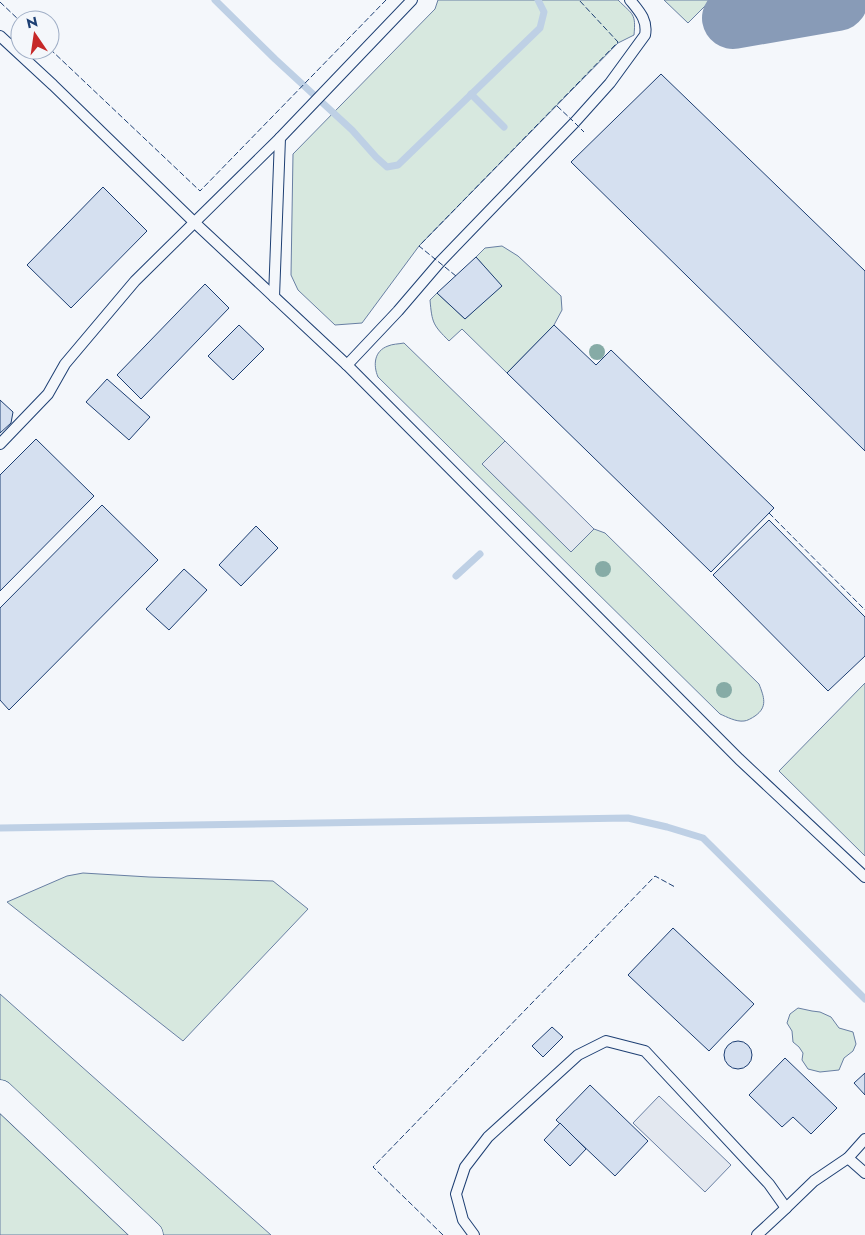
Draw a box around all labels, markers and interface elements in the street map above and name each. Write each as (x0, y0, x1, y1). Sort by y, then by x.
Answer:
north arrow (10, 10, 60, 60)
text: N (24, 11, 40, 33)

